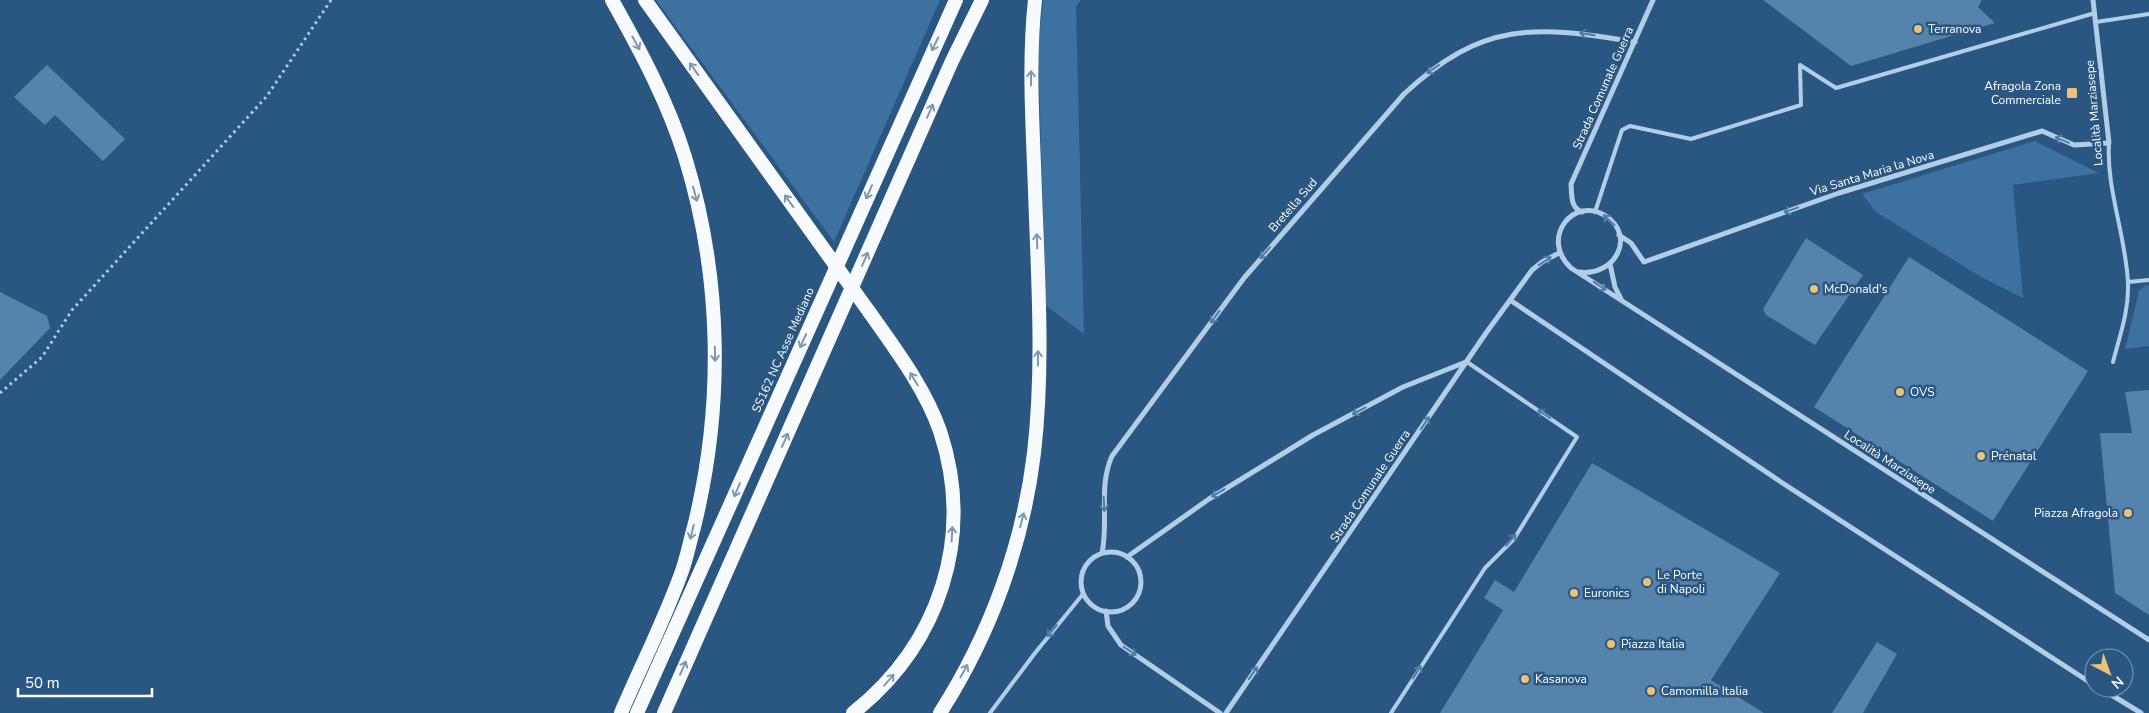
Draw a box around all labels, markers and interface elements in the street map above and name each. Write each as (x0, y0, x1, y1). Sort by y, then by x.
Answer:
place label: Terranova (1928, 21, 1981, 37)
marker: Terranova (1912, 23, 1924, 35)
street label: Strada Comunale Guerra (1569, 24, 1637, 152)
one-way arrow (1579, 28, 1595, 38)
one-way arrow (631, 35, 641, 50)
one-way arrow (930, 36, 939, 51)
street label: Località Marziasepe (2081, 59, 2107, 167)
one-way arrow (689, 63, 700, 76)
one-way arrow (1426, 63, 1440, 74)
one-way arrow (1026, 71, 1035, 87)
place label: Afragola Zona Commerciale (1984, 78, 2061, 108)
marker: Afragola Zona Commerciale (2065, 86, 2079, 100)
one-way arrow (926, 104, 936, 119)
one-way arrow (2055, 134, 2070, 144)
street label: Via Santa Maria la Nova (1807, 147, 1936, 200)
street label: Bretella Sud (1265, 175, 1321, 235)
one-way arrow (864, 184, 874, 199)
one-way arrow (690, 185, 700, 201)
one-way arrow (784, 194, 794, 208)
one-way arrow (1783, 206, 1799, 215)
one-way arrow (1603, 215, 1616, 227)
one-way arrow (1032, 233, 1042, 249)
one-way arrow (1260, 246, 1271, 259)
one-way arrow (860, 252, 870, 267)
one-way arrow (1538, 256, 1552, 266)
one-way arrow (1593, 281, 1607, 291)
place label: McDonald's (1824, 281, 1888, 297)
marker: McDonald's (1808, 283, 1820, 295)
street label: SS162 NC Asse Mediano (748, 285, 818, 415)
one-way arrow (1209, 310, 1220, 323)
one-way arrow (798, 333, 808, 348)
one-way arrow (710, 346, 720, 362)
one-way arrow (1033, 351, 1043, 367)
one-way arrow (909, 373, 919, 387)
place label: OVS (1910, 384, 1935, 400)
marker: OVS (1894, 386, 1906, 398)
one-way arrow (1351, 406, 1366, 416)
one-way arrow (1537, 409, 1551, 419)
one-way arrow (1420, 417, 1430, 431)
street label: Strada Comunale Guerra (1326, 426, 1414, 546)
street label: Località Marziasepe (1841, 426, 1939, 498)
one-way arrow (780, 433, 790, 448)
place label: Prénatal (1991, 448, 2037, 464)
marker: Prénatal (1975, 450, 1987, 462)
one-way arrow (732, 482, 742, 497)
one-way arrow (1212, 488, 1226, 498)
one-way arrow (1100, 495, 1109, 511)
place label: Piazza Afragola (2034, 505, 2118, 521)
marker: Piazza Afragola (2122, 507, 2134, 519)
one-way arrow (1018, 512, 1027, 528)
one-way arrow (687, 524, 696, 540)
one-way arrow (948, 526, 957, 542)
one-way arrow (1506, 534, 1517, 547)
place label: Le Porte di Napoli (1657, 567, 1705, 597)
marker: Le Porte di Napoli (1641, 576, 1653, 588)
place label: Euronics (1584, 585, 1630, 601)
marker: Euronics (1568, 587, 1580, 599)
one-way arrow (1047, 625, 1058, 638)
place label: Piazza Italia (1621, 636, 1685, 652)
marker: Piazza Italia (1605, 638, 1617, 650)
one-way arrow (1123, 646, 1137, 656)
north arrow (2084, 648, 2134, 698)
one-way arrow (679, 661, 689, 676)
one-way arrow (960, 664, 969, 679)
one-way arrow (1413, 665, 1423, 679)
scale bar (18, 666, 151, 698)
one-way arrow (1248, 666, 1258, 680)
place label: Kasanova (1535, 671, 1587, 687)
text: N (2107, 672, 2127, 693)
text: 50 m (25, 673, 60, 693)
marker: Kasanova (1519, 673, 1531, 685)
one-way arrow (883, 674, 895, 687)
place label: Camomilla Italia (1661, 683, 1748, 699)
marker: Camomilla Italia (1645, 685, 1657, 697)

